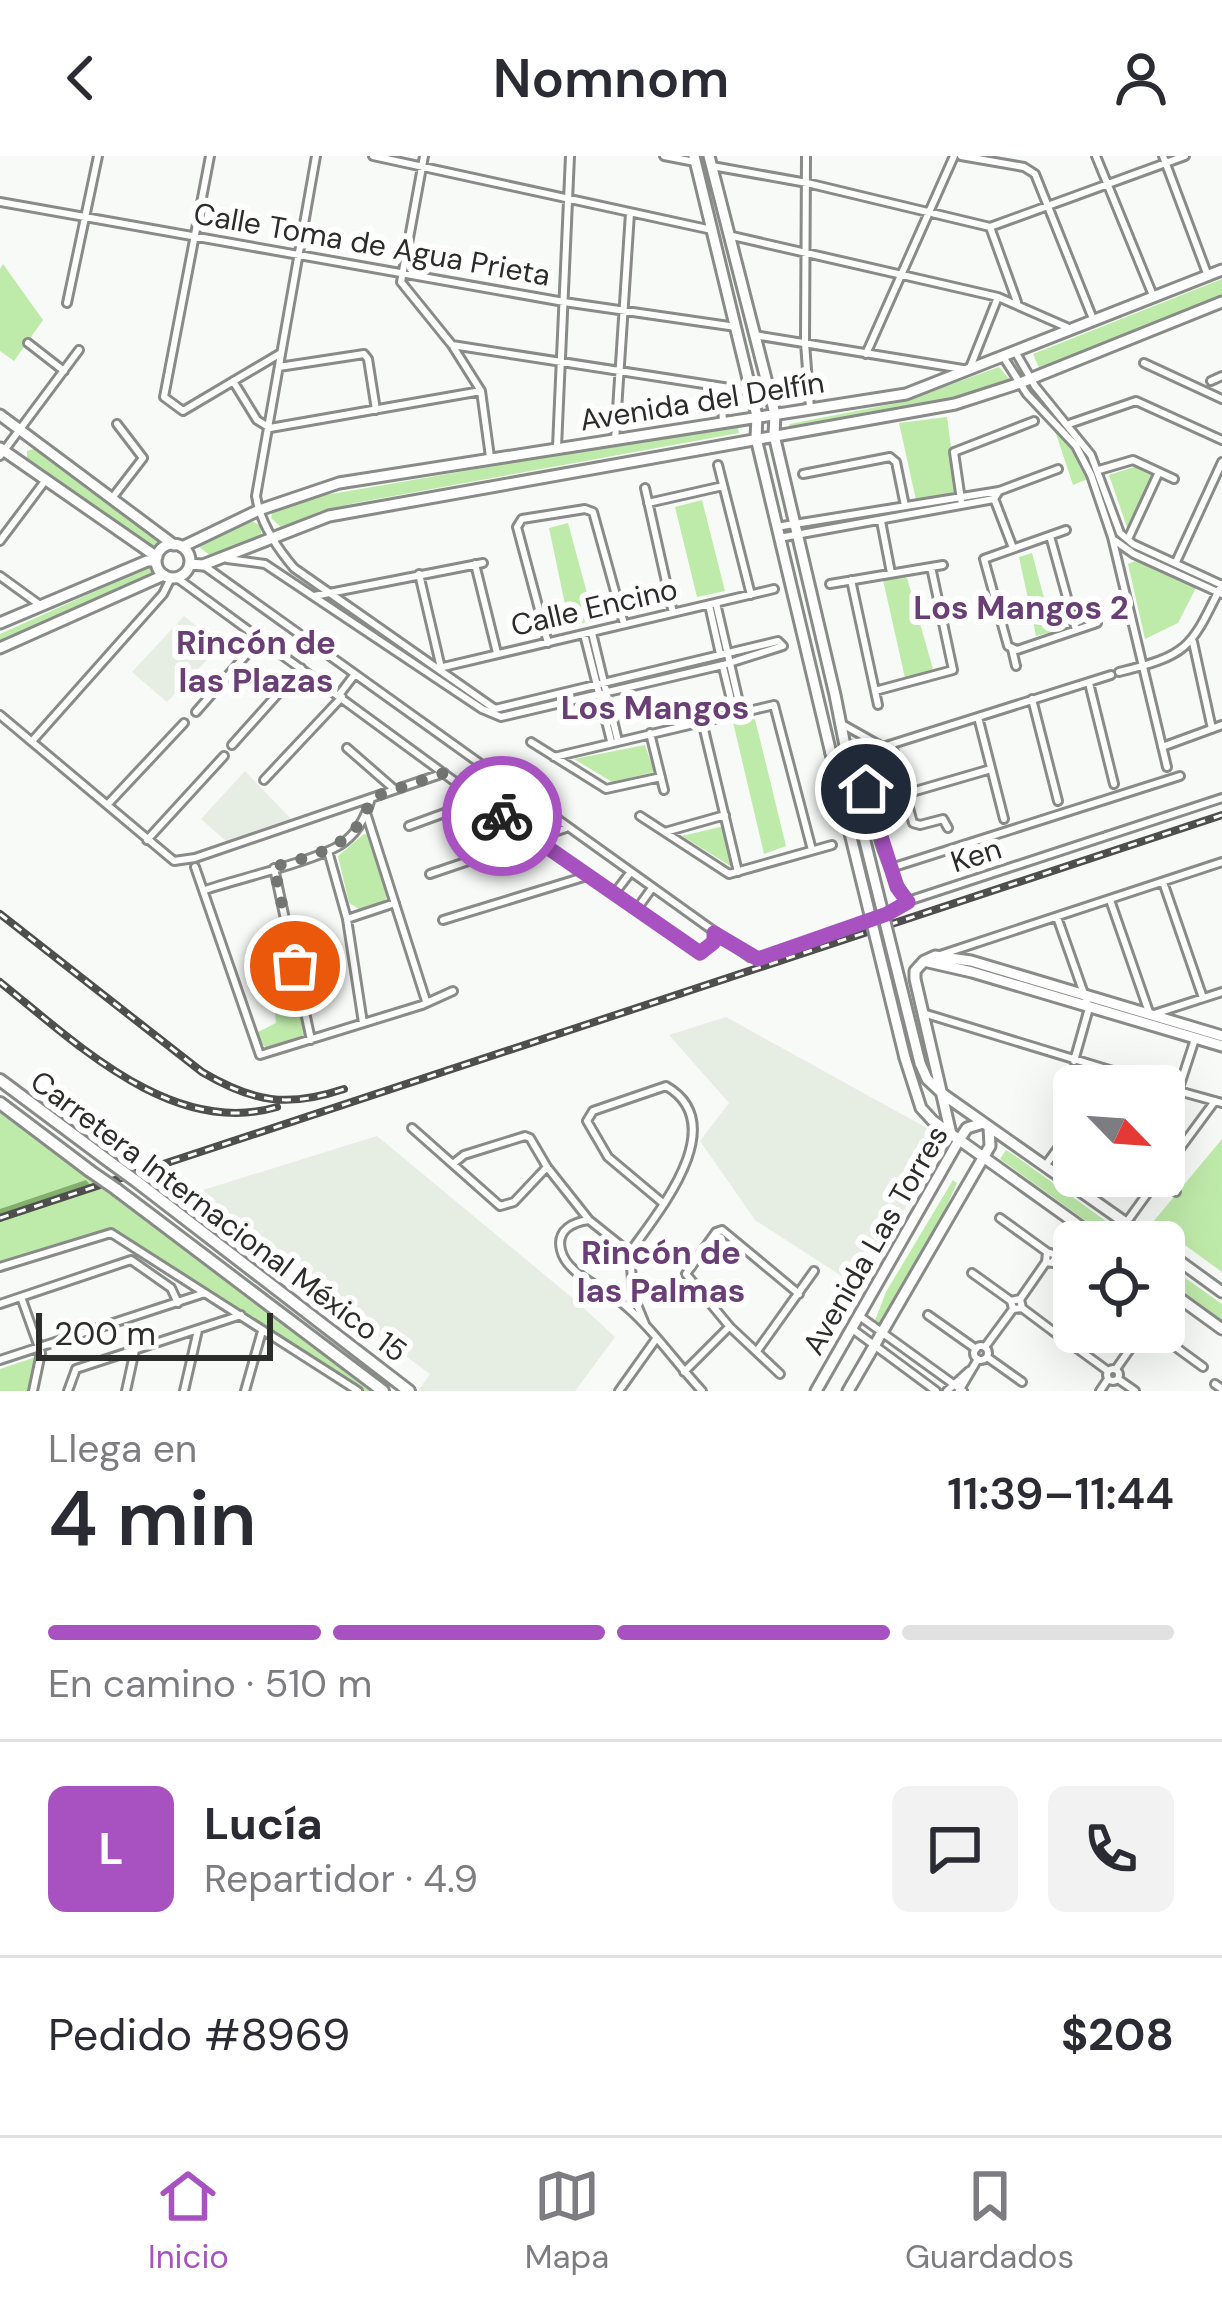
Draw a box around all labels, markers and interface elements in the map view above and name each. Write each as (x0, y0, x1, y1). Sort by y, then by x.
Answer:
text: Nomnom (493, 43, 729, 114)
icon: back (48, 45, 114, 111)
icon: person (1108, 45, 1174, 111)
street label: Calle Toma de Agua Prieta (191, 193, 553, 295)
street label: Avenida del Delfín (577, 362, 827, 440)
street label: Calle Encino (507, 569, 681, 645)
district label: Los Mangos 2 (913, 586, 1129, 629)
district label: Rincón de las Plazas (176, 621, 336, 702)
district label: Los Mangos (561, 686, 749, 729)
pin (815, 738, 917, 840)
courier (442, 756, 562, 876)
icon: home (833, 756, 899, 822)
icon: bike (469, 783, 535, 849)
street label: Ken (946, 829, 1006, 881)
pin (244, 915, 346, 1017)
icon: bag (262, 933, 328, 999)
street label: Carretera Internacional México 15 (23, 1062, 415, 1370)
north arrow (1053, 1065, 1185, 1197)
map controls (1053, 1065, 1185, 1353)
street label: Avenida Las Torres (793, 1118, 957, 1362)
button: locate (1053, 1221, 1185, 1353)
district label: Rincón de las Palmas (577, 1231, 745, 1312)
scale bar (36, 1307, 273, 1360)
text: 200 m (54, 1312, 156, 1355)
text: Llega en (48, 1423, 197, 1474)
text: 11:39–11:44 (947, 1464, 1174, 1523)
text: 4 min (48, 1468, 257, 1569)
text: En camino · 510 m (48, 1658, 372, 1709)
button: chat (892, 1786, 1018, 1912)
button: phone (1048, 1786, 1174, 1912)
text: Lucía (204, 1794, 323, 1853)
text: L (98, 1819, 124, 1878)
text: Repartidor · 4.9 (204, 1853, 478, 1904)
text: Pedido #8969 (48, 2005, 350, 2064)
text: $208 (1061, 2005, 1174, 2064)
tab: Inicio (148, 2163, 229, 2278)
tab: Mapa (525, 2163, 609, 2278)
tab: Guardados (905, 2163, 1074, 2278)

